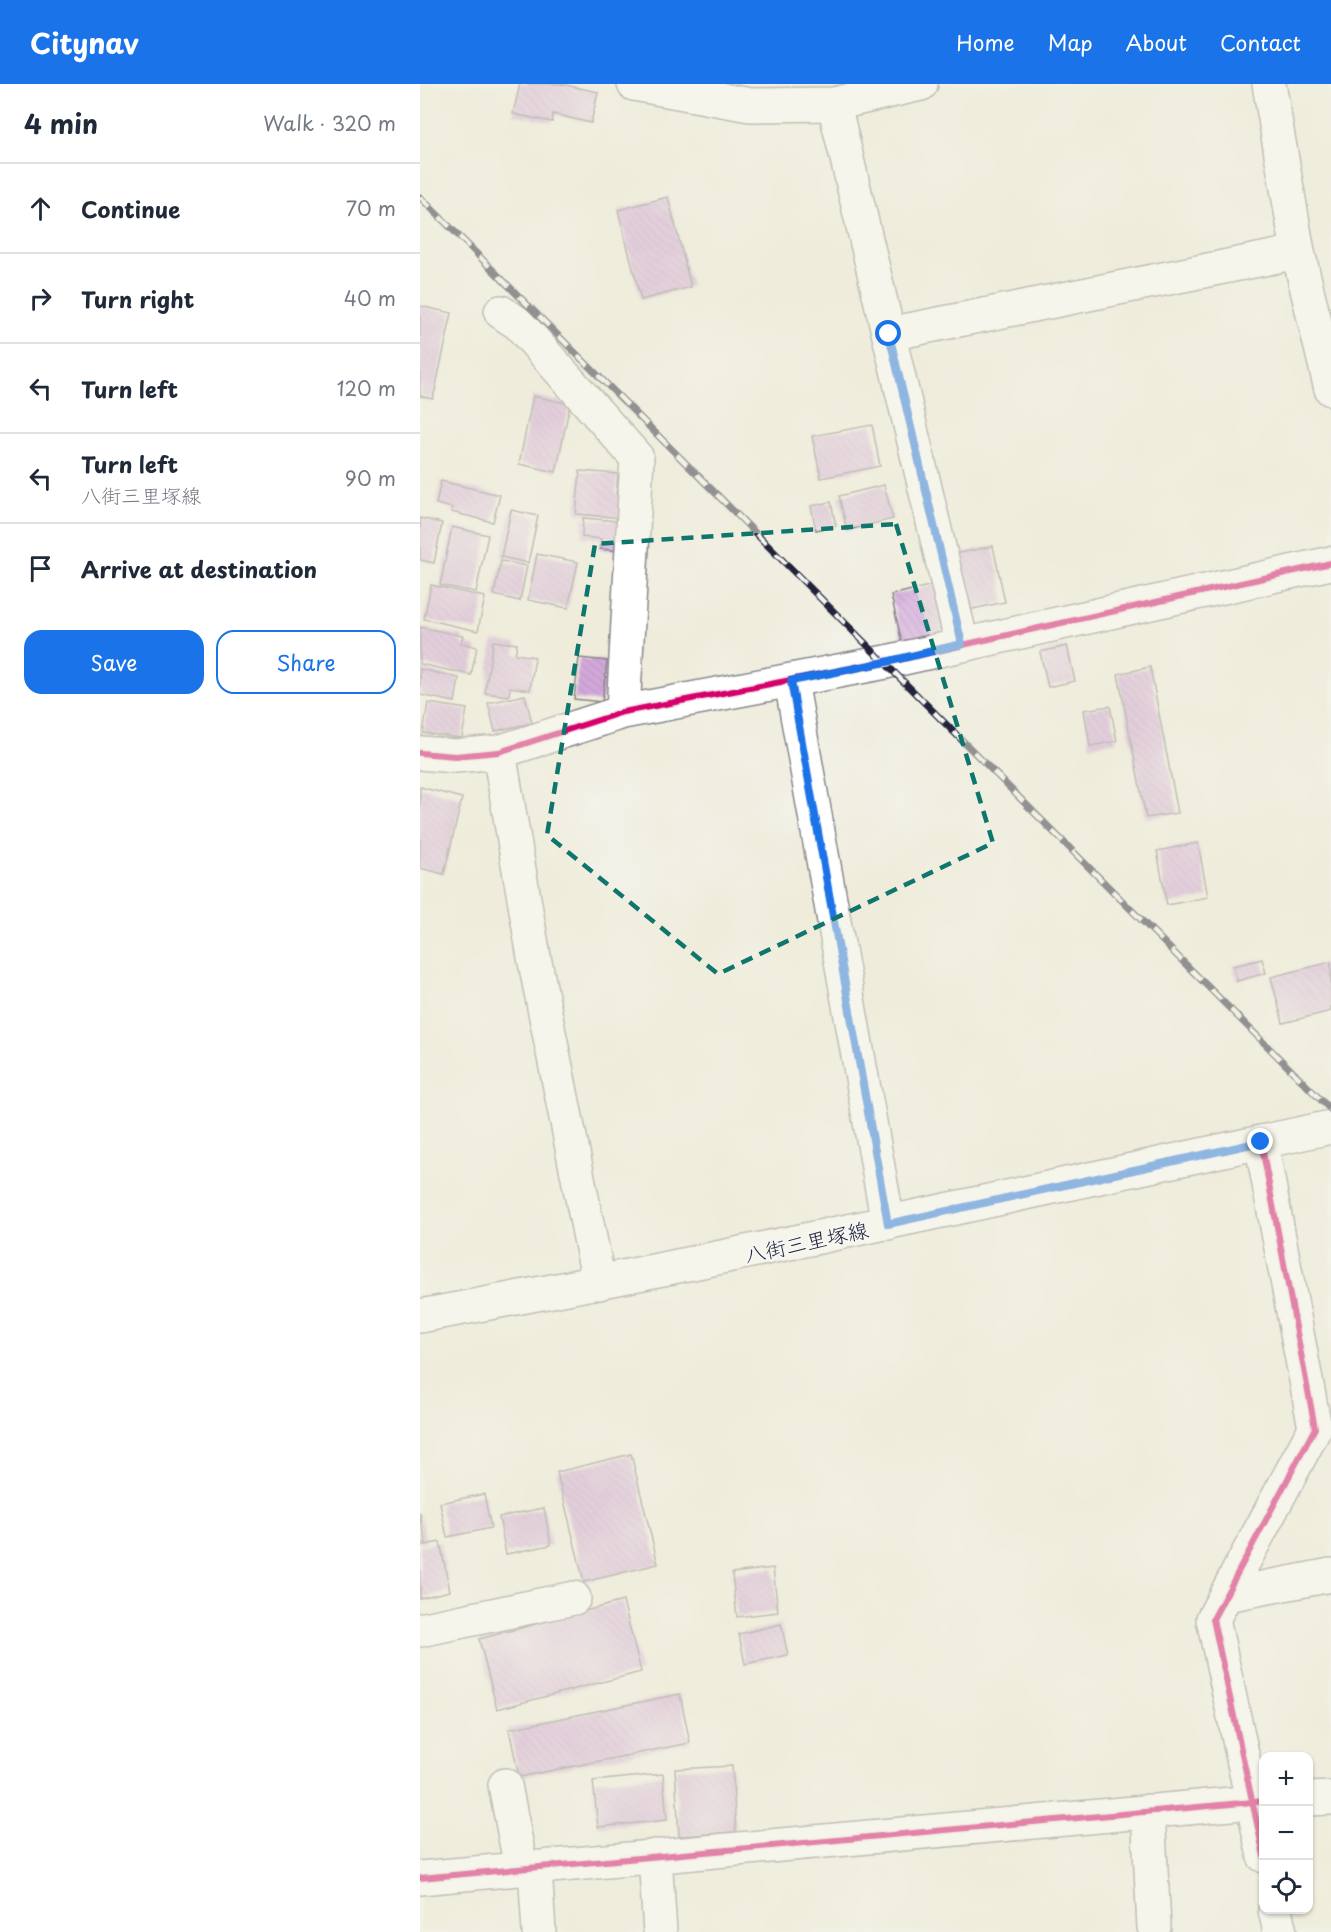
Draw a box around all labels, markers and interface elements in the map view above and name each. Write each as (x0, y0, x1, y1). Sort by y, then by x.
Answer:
text: Citynav (30, 21, 139, 64)
text: Home (956, 26, 1015, 58)
text: Map (1048, 26, 1093, 58)
text: About (1126, 26, 1187, 58)
text: Contact (1220, 26, 1301, 58)
text: 4 min (24, 104, 98, 143)
text: Walk · 320 m (263, 108, 396, 138)
icon: ahead (24, 192, 57, 225)
text: Continue (81, 192, 180, 225)
text: 70 m (346, 193, 396, 223)
icon: right (24, 282, 57, 315)
text: Turn right (81, 282, 194, 315)
text: 40 m (344, 283, 396, 313)
route start (875, 320, 901, 346)
icon: left (24, 372, 57, 405)
text: Turn left (81, 372, 178, 405)
text: 120 m (337, 373, 396, 403)
text: Turn left (81, 447, 178, 480)
icon: left (24, 462, 57, 495)
text: 90 m (345, 463, 396, 493)
text: 八街三里塚線 (81, 480, 201, 510)
icon: arrive (24, 552, 57, 585)
text: Arrive at destination (81, 552, 317, 585)
button: Save (24, 630, 204, 694)
button: Share (216, 630, 396, 694)
route end (1247, 1128, 1273, 1154)
street label: 八街三里塚線 (741, 1212, 871, 1270)
map controls (1259, 1752, 1313, 1914)
button: + (1259, 1752, 1313, 1806)
button: − (1259, 1806, 1313, 1860)
button: locate (1259, 1860, 1313, 1914)

